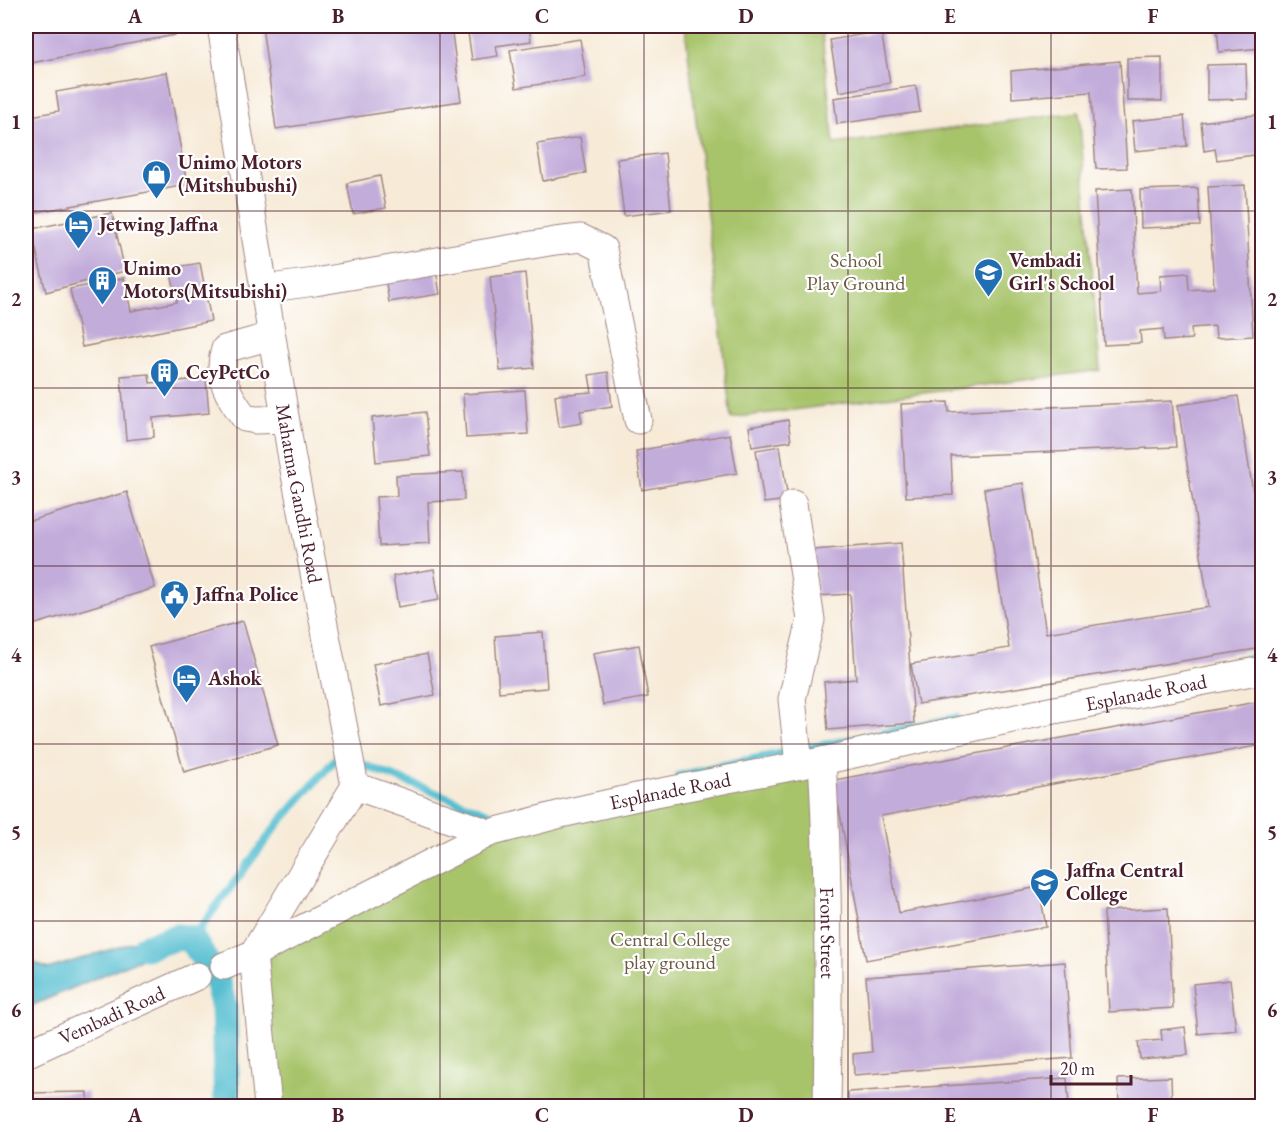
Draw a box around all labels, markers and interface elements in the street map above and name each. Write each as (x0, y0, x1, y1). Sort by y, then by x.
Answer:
text: A (127, 3, 143, 29)
text: B (332, 3, 344, 29)
text: C (535, 3, 549, 29)
text: D (738, 3, 754, 29)
text: E (944, 3, 956, 29)
text: F (1148, 3, 1159, 29)
text: 1 (11, 109, 21, 135)
text: 1 (1267, 109, 1277, 135)
place label: Unimo Motors (Mitshubushi) (178, 149, 302, 198)
shop icon: Unimo Motors (Mitshubushi) (141, 158, 173, 200)
hotel icon: Jetwing Jaffna (62, 208, 94, 250)
place label: Jetwing Jaffna (97, 211, 218, 237)
park label: School Play Ground (807, 247, 906, 296)
place label: Vembadi Girl's School (1009, 247, 1115, 296)
place label: Unimo Motors(Mitsubishi) (123, 255, 287, 304)
school or university icon: Vembadi Girl's School (972, 256, 1004, 298)
building icon: Unimo Motors(Mitsubishi) (86, 264, 118, 306)
text: 2 (11, 286, 22, 312)
text: 2 (1267, 286, 1278, 312)
building icon: CeyPetCo (149, 356, 181, 398)
place label: CeyPetCo (186, 359, 270, 385)
street label: Mahatma Gandhi Road (270, 402, 329, 586)
text: 3 (11, 464, 21, 490)
text: 3 (1267, 464, 1277, 490)
public building icon: Jaffna Police (158, 578, 190, 620)
place label: Jaffna Police (193, 581, 298, 607)
text: 4 (11, 642, 22, 668)
text: 4 (1267, 642, 1278, 668)
hotel icon: Ashok (171, 662, 203, 704)
place label: Ashok (207, 665, 263, 691)
street label: Esplanade Road (1083, 668, 1210, 717)
street label: Esplanade Road (607, 766, 734, 816)
text: 5 (11, 819, 21, 845)
text: 5 (1267, 819, 1277, 845)
place label: Jaffna Central College (1064, 857, 1184, 906)
school or university icon: Jaffna Central College (1029, 866, 1061, 908)
street label: Front Street (814, 887, 841, 979)
park label: Central College play ground (610, 926, 730, 975)
street label: Vembadi Road (54, 979, 169, 1050)
text: 6 (11, 997, 22, 1023)
text: 6 (1267, 997, 1278, 1023)
scale bar (1051, 1048, 1130, 1086)
text: 20 m (1060, 1057, 1095, 1080)
text: A (127, 1102, 143, 1128)
text: B (332, 1102, 344, 1128)
text: C (535, 1102, 549, 1128)
text: D (738, 1102, 754, 1128)
text: E (944, 1102, 956, 1128)
text: F (1148, 1102, 1159, 1128)

